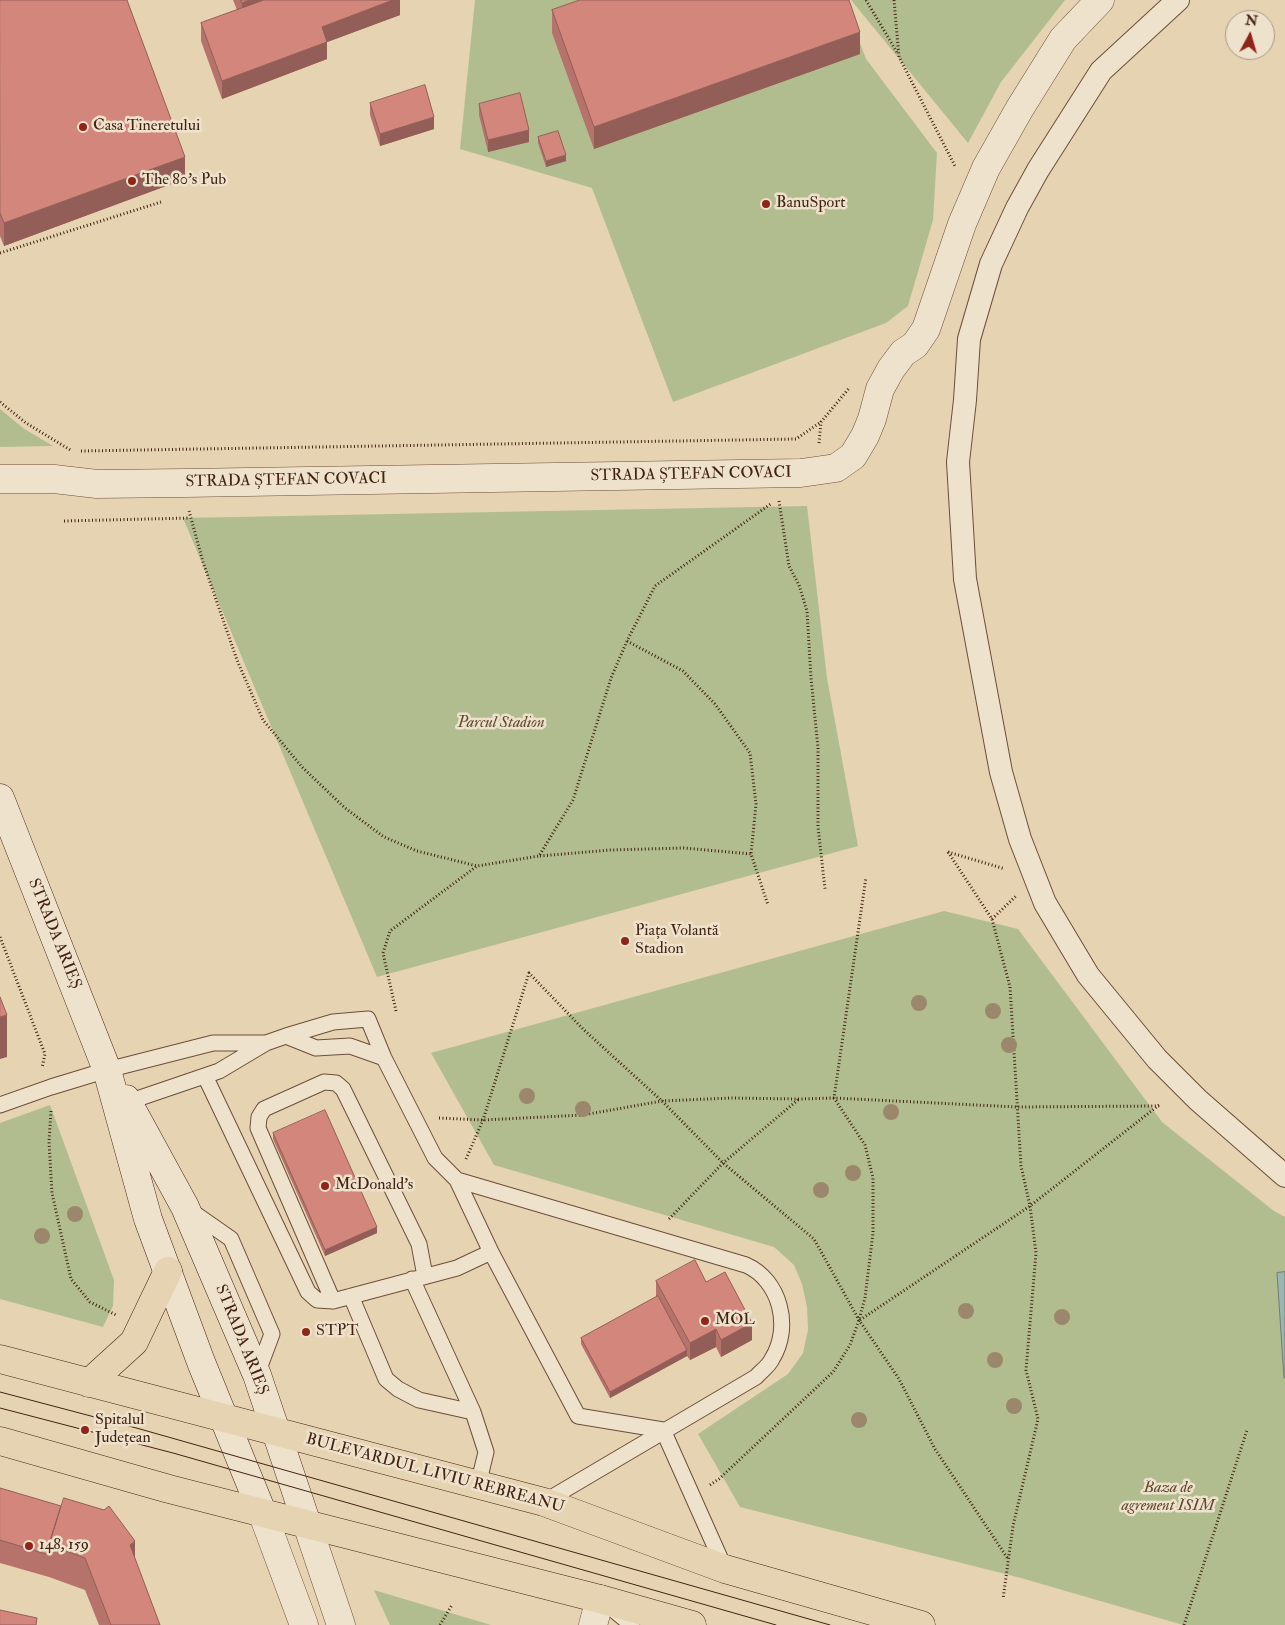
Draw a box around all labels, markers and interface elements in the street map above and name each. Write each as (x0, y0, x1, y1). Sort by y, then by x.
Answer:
north arrow (1225, 10, 1275, 60)
text: N (1244, 11, 1259, 30)
place label: Casa Tineretului (93, 117, 200, 137)
marker: Casa Tineretului (77, 121, 89, 133)
place label: The 80's Pub (142, 171, 226, 191)
marker: The 80's Pub (126, 175, 138, 187)
place label: BanuSport (776, 194, 845, 214)
marker: BanuSport (760, 198, 772, 210)
street label: STRADA ȘTEFAN COVACI (590, 464, 792, 486)
street label: STRADA ȘTEFAN COVACI (185, 470, 387, 492)
park label: Parcul Stadion (457, 714, 545, 734)
street label: STRADA ARIEȘ (23, 876, 85, 992)
place label: Piața Volantă Stadion (635, 922, 718, 960)
marker: Piața Volantă Stadion (619, 935, 631, 947)
place label: McDonald's (335, 1176, 413, 1196)
marker: McDonald's (319, 1180, 331, 1192)
street label: STRADA ARIEȘ (210, 1282, 272, 1398)
place label: MOL (715, 1311, 755, 1331)
marker: MOL (699, 1315, 711, 1327)
place label: STPT (316, 1322, 358, 1342)
marker: STPT (300, 1326, 312, 1338)
place label: Spitalul Județean (95, 1411, 151, 1449)
marker: Spitalul Județean (79, 1424, 91, 1436)
street label: BULEVARDUL LIVIU REBREANU (304, 1430, 566, 1518)
park label: Baza de agrement ISIM (1122, 1479, 1214, 1517)
place label: 148, 159 (39, 1536, 89, 1556)
marker: 148, 159 (23, 1540, 35, 1552)

